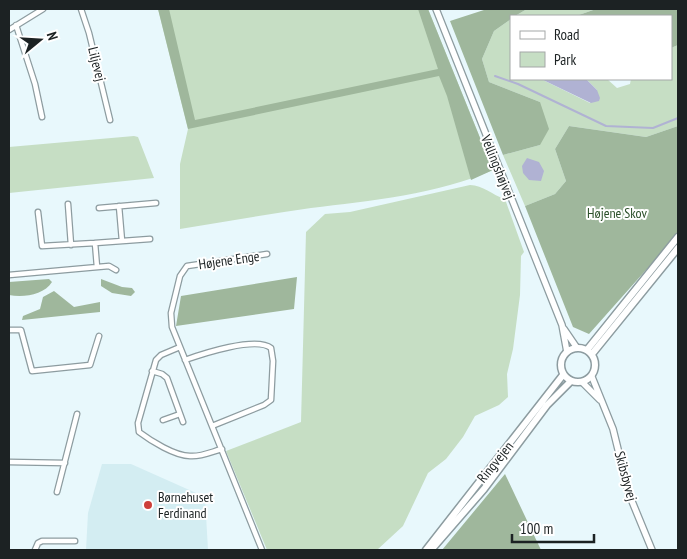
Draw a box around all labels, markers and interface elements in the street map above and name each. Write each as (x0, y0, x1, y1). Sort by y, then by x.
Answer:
north arrow (15, 15, 65, 65)
legend (510, 15, 672, 80)
text: Road (554, 25, 580, 44)
text: N (43, 30, 62, 42)
street label: Liljevej (84, 45, 110, 83)
text: Park (554, 50, 576, 69)
street label: Vellingshøjvej (477, 131, 519, 202)
park label: Højene Skov (587, 204, 648, 222)
street label: Højene Enge (197, 247, 261, 273)
street label: Ringvejen (473, 438, 517, 486)
street label: Skibsbyvej (611, 449, 641, 503)
place label: Børnehuset Ferdinand (158, 488, 213, 522)
marker: Børnehuset Ferdinand (142, 499, 154, 511)
scale bar (512, 512, 594, 544)
text: 100 m (520, 519, 553, 538)

